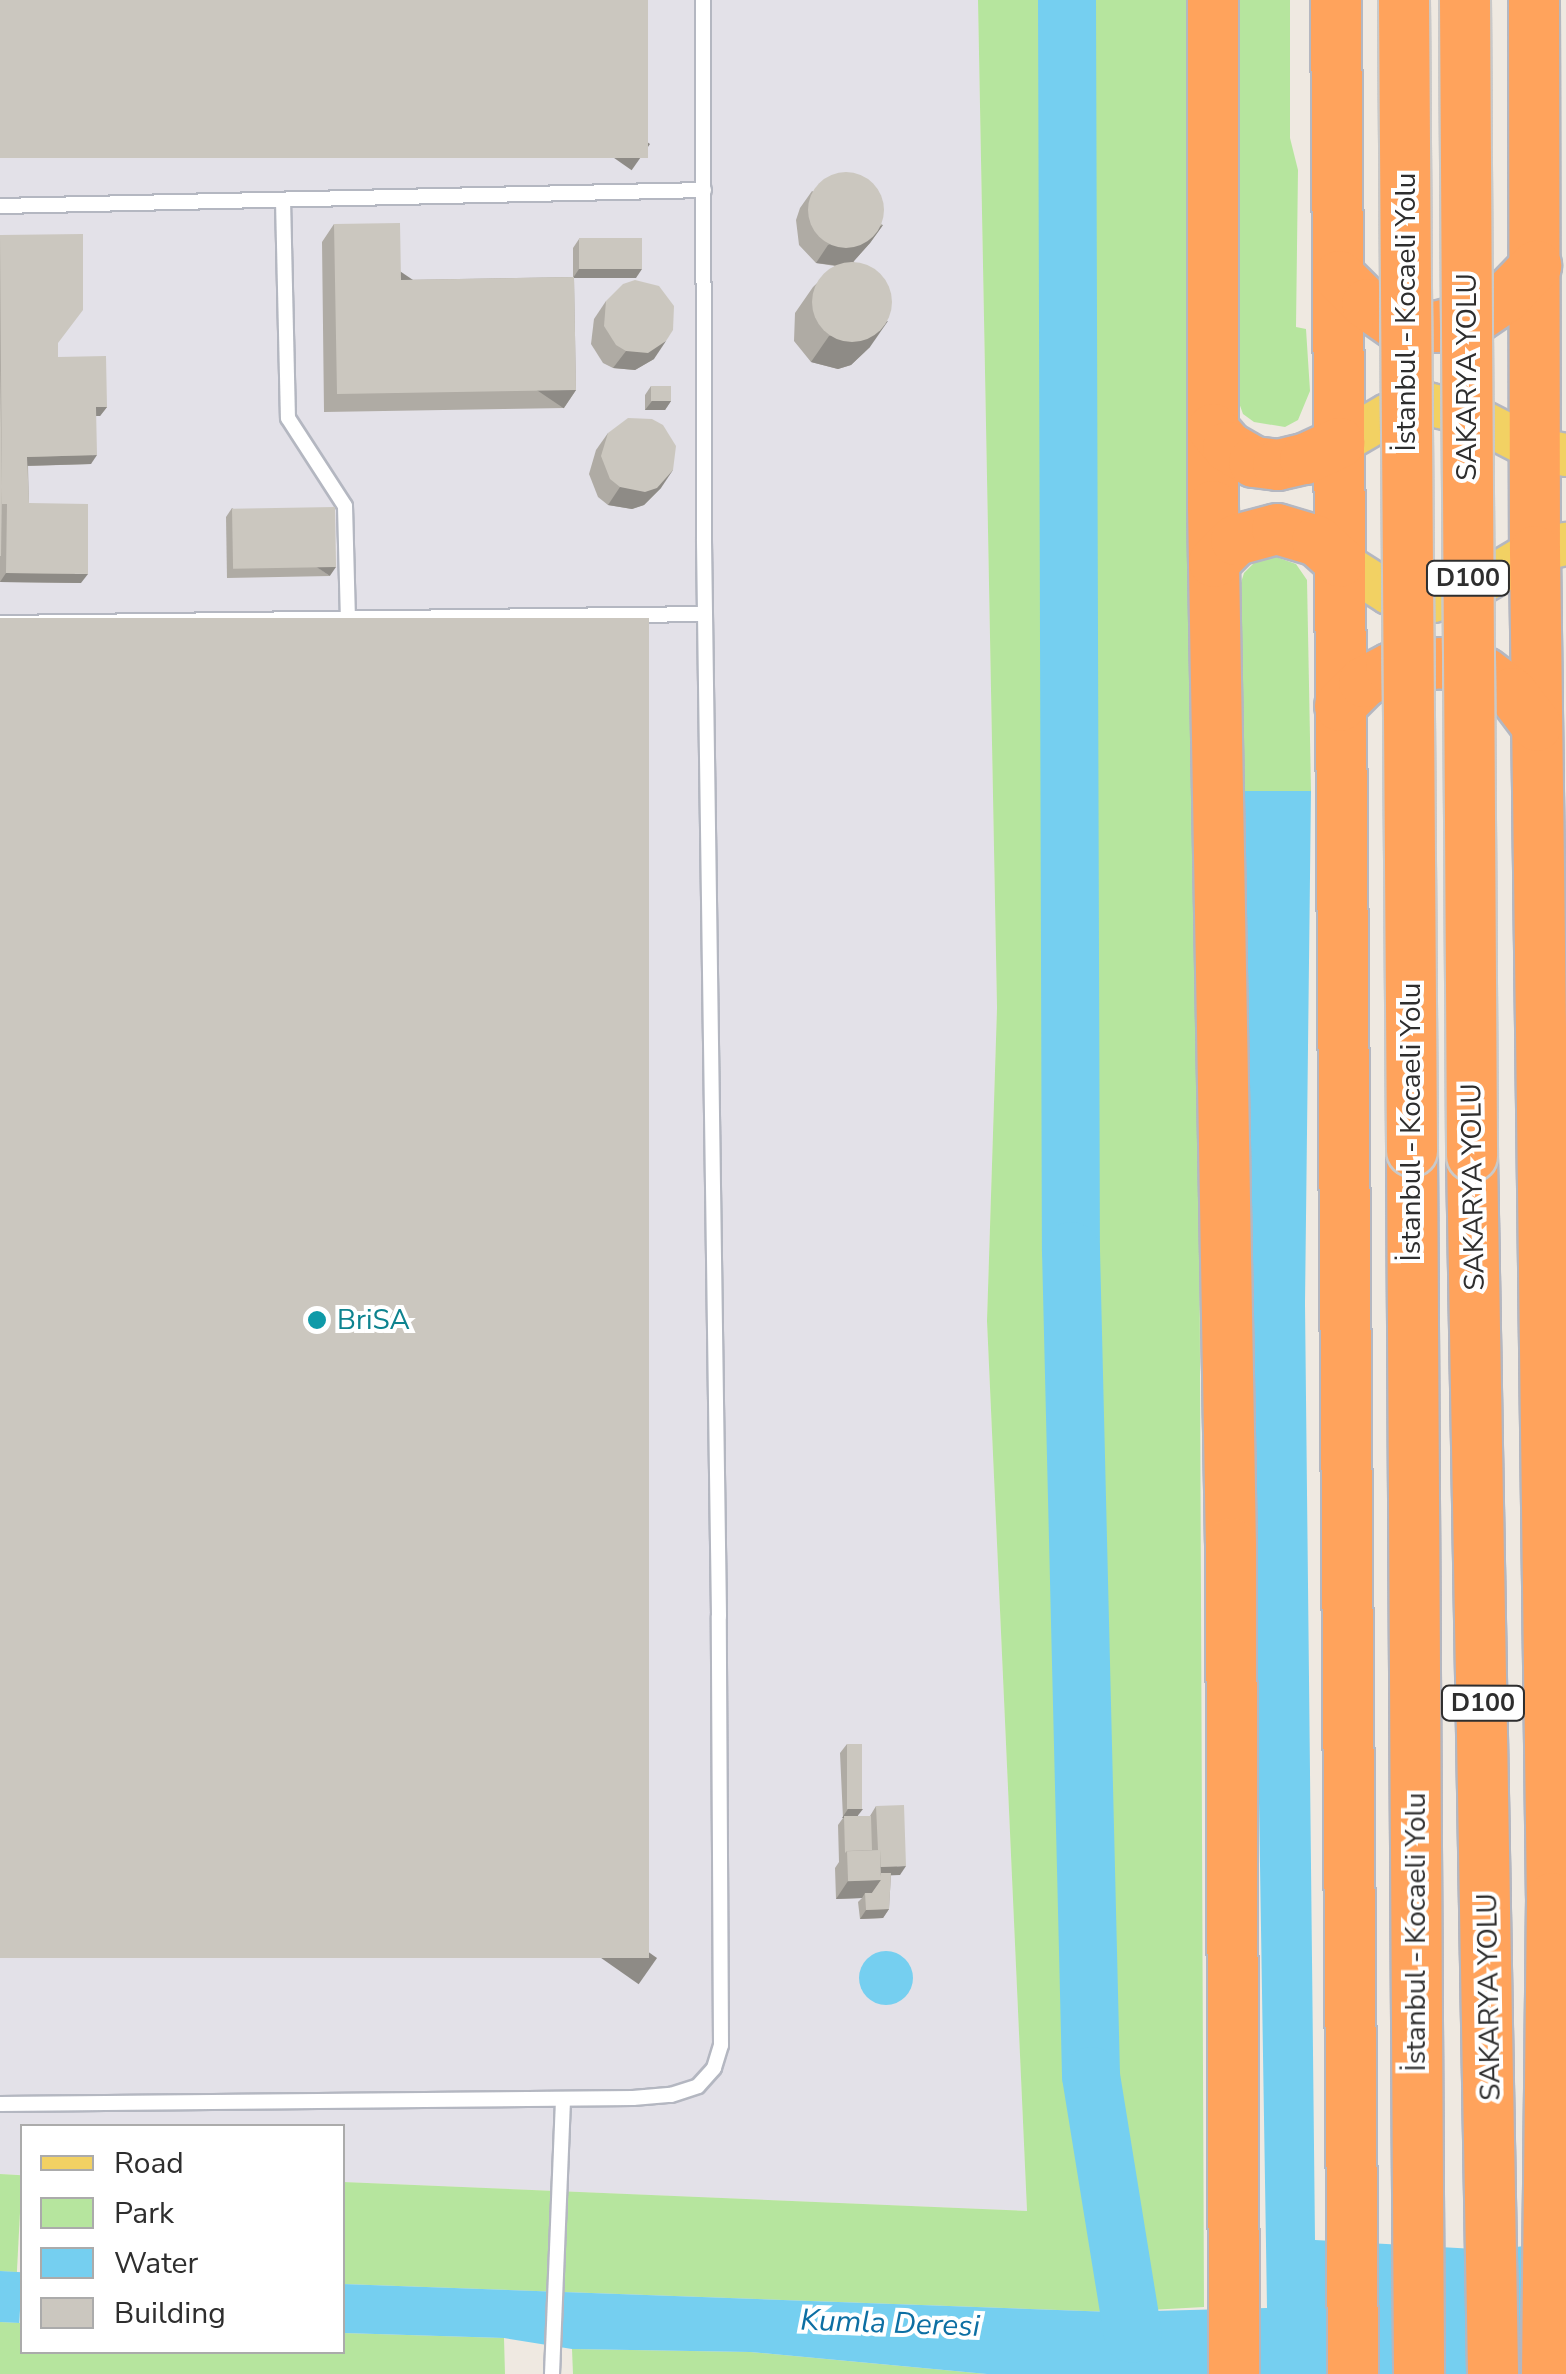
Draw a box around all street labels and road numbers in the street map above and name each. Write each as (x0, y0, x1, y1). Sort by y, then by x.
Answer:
street label: İstanbul - Kocaeli Yolu (1389, 173, 1423, 451)
street label: SAKARYA YOLU (1450, 273, 1484, 481)
road number: D100 (1426, 558, 1510, 598)
street label: İstanbul - Kocaeli Yolu (1394, 983, 1428, 1261)
street label: SAKARYA YOLU (1454, 1083, 1492, 1291)
road number: D100 (1440, 1683, 1526, 1723)
street label: İstanbul - Kocaeli Yolu (1399, 1793, 1433, 2071)
street label: SAKARYA YOLU (1470, 1893, 1508, 2101)

